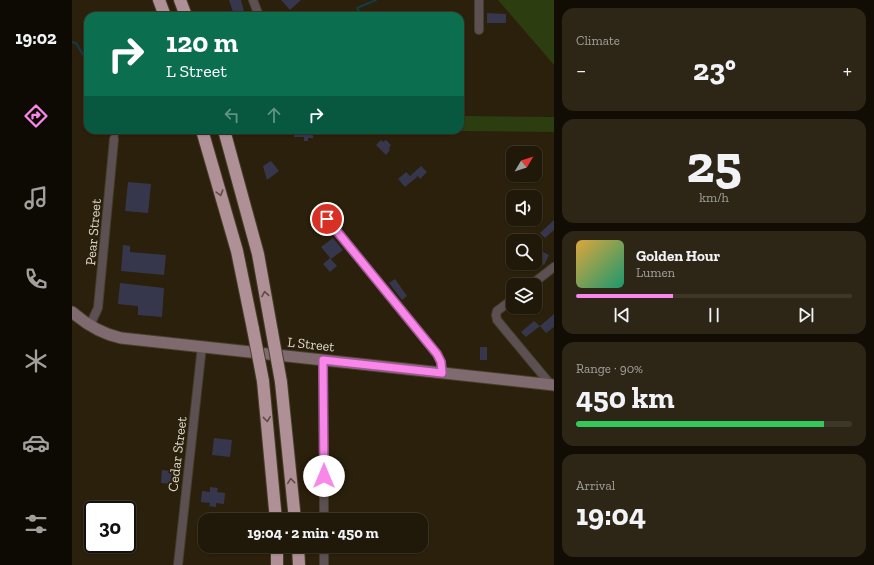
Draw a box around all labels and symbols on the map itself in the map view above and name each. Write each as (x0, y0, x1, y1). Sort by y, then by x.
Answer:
north arrow (506, 146, 542, 182)
one-way arrow (215, 190, 224, 197)
street label: Pear Street (82, 197, 105, 266)
pin (310, 202, 344, 236)
one-way arrow (261, 291, 270, 297)
street label: L Street (287, 334, 336, 356)
street label: Cedar Street (164, 415, 191, 493)
one-way arrow (262, 416, 271, 422)
position arrow (303, 455, 345, 497)
one-way arrow (287, 478, 296, 484)
speed limit sign: 30 (84, 501, 136, 553)

